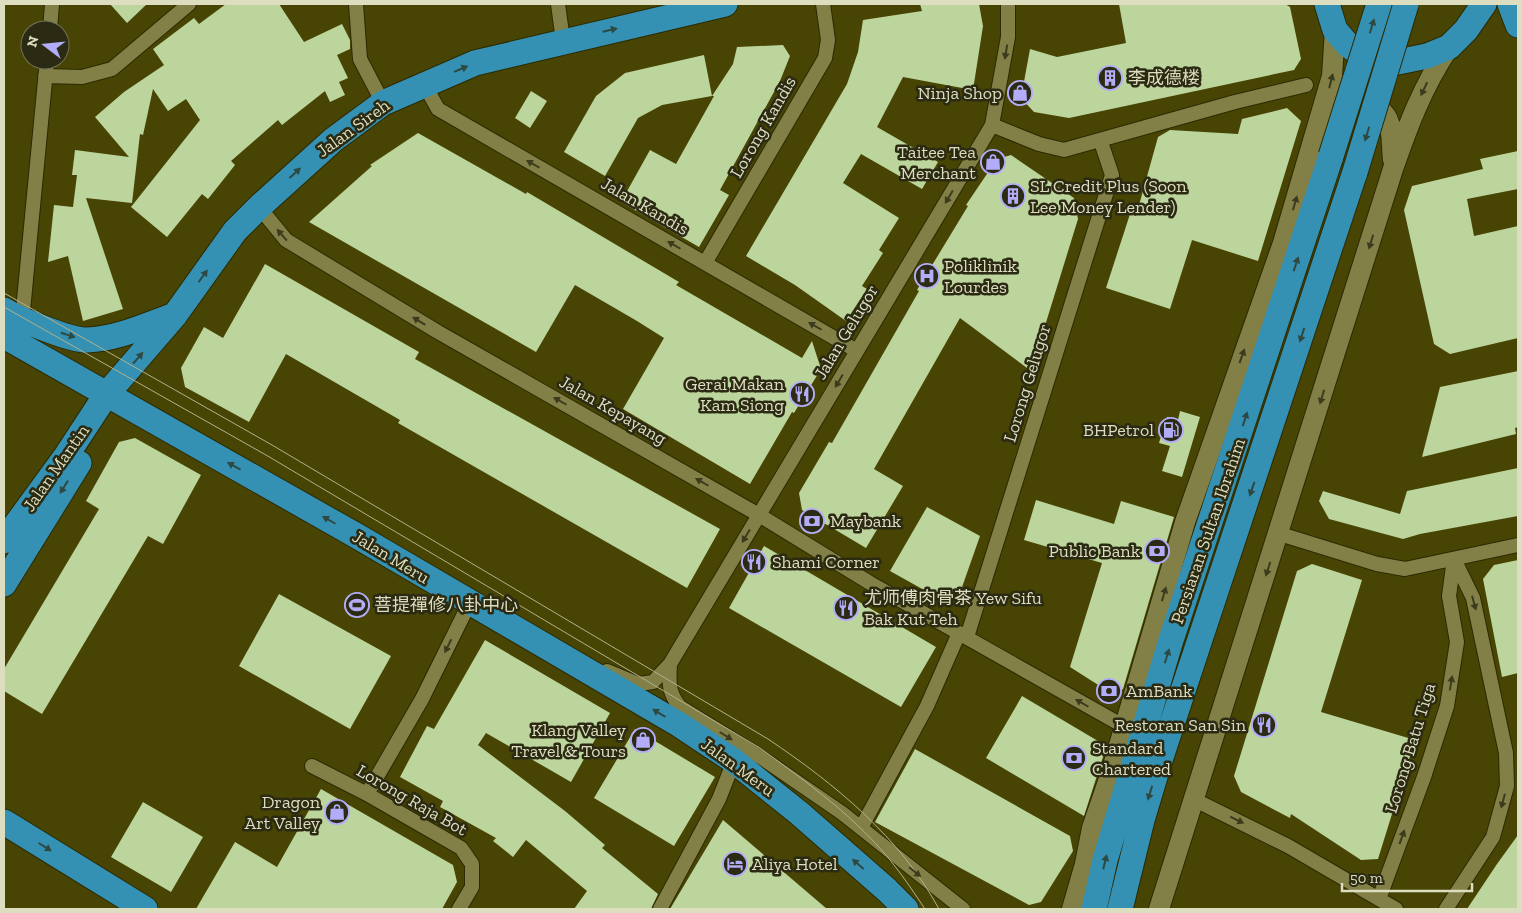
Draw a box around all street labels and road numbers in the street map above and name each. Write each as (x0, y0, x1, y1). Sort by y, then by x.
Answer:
street label: Lorong Kandis (725, 72, 801, 182)
street label: Jalan Sireh (312, 94, 394, 162)
street label: Jalan Kandis (597, 172, 693, 240)
street label: Jalan Gelugor (809, 281, 883, 383)
street label: Lorong Gelugor (999, 321, 1055, 445)
street label: Jalan Kepayang (555, 370, 671, 450)
street label: Jalan Mantin (18, 420, 94, 516)
street label: Persiaran Sultan Ibrahim (1166, 435, 1250, 627)
street label: Jalan Meru (349, 525, 433, 589)
street label: Lorong Batu Tiga (1380, 680, 1440, 816)
street label: Jalan Meru (697, 733, 779, 801)
street label: Lorong Raja Bot (353, 759, 471, 841)

